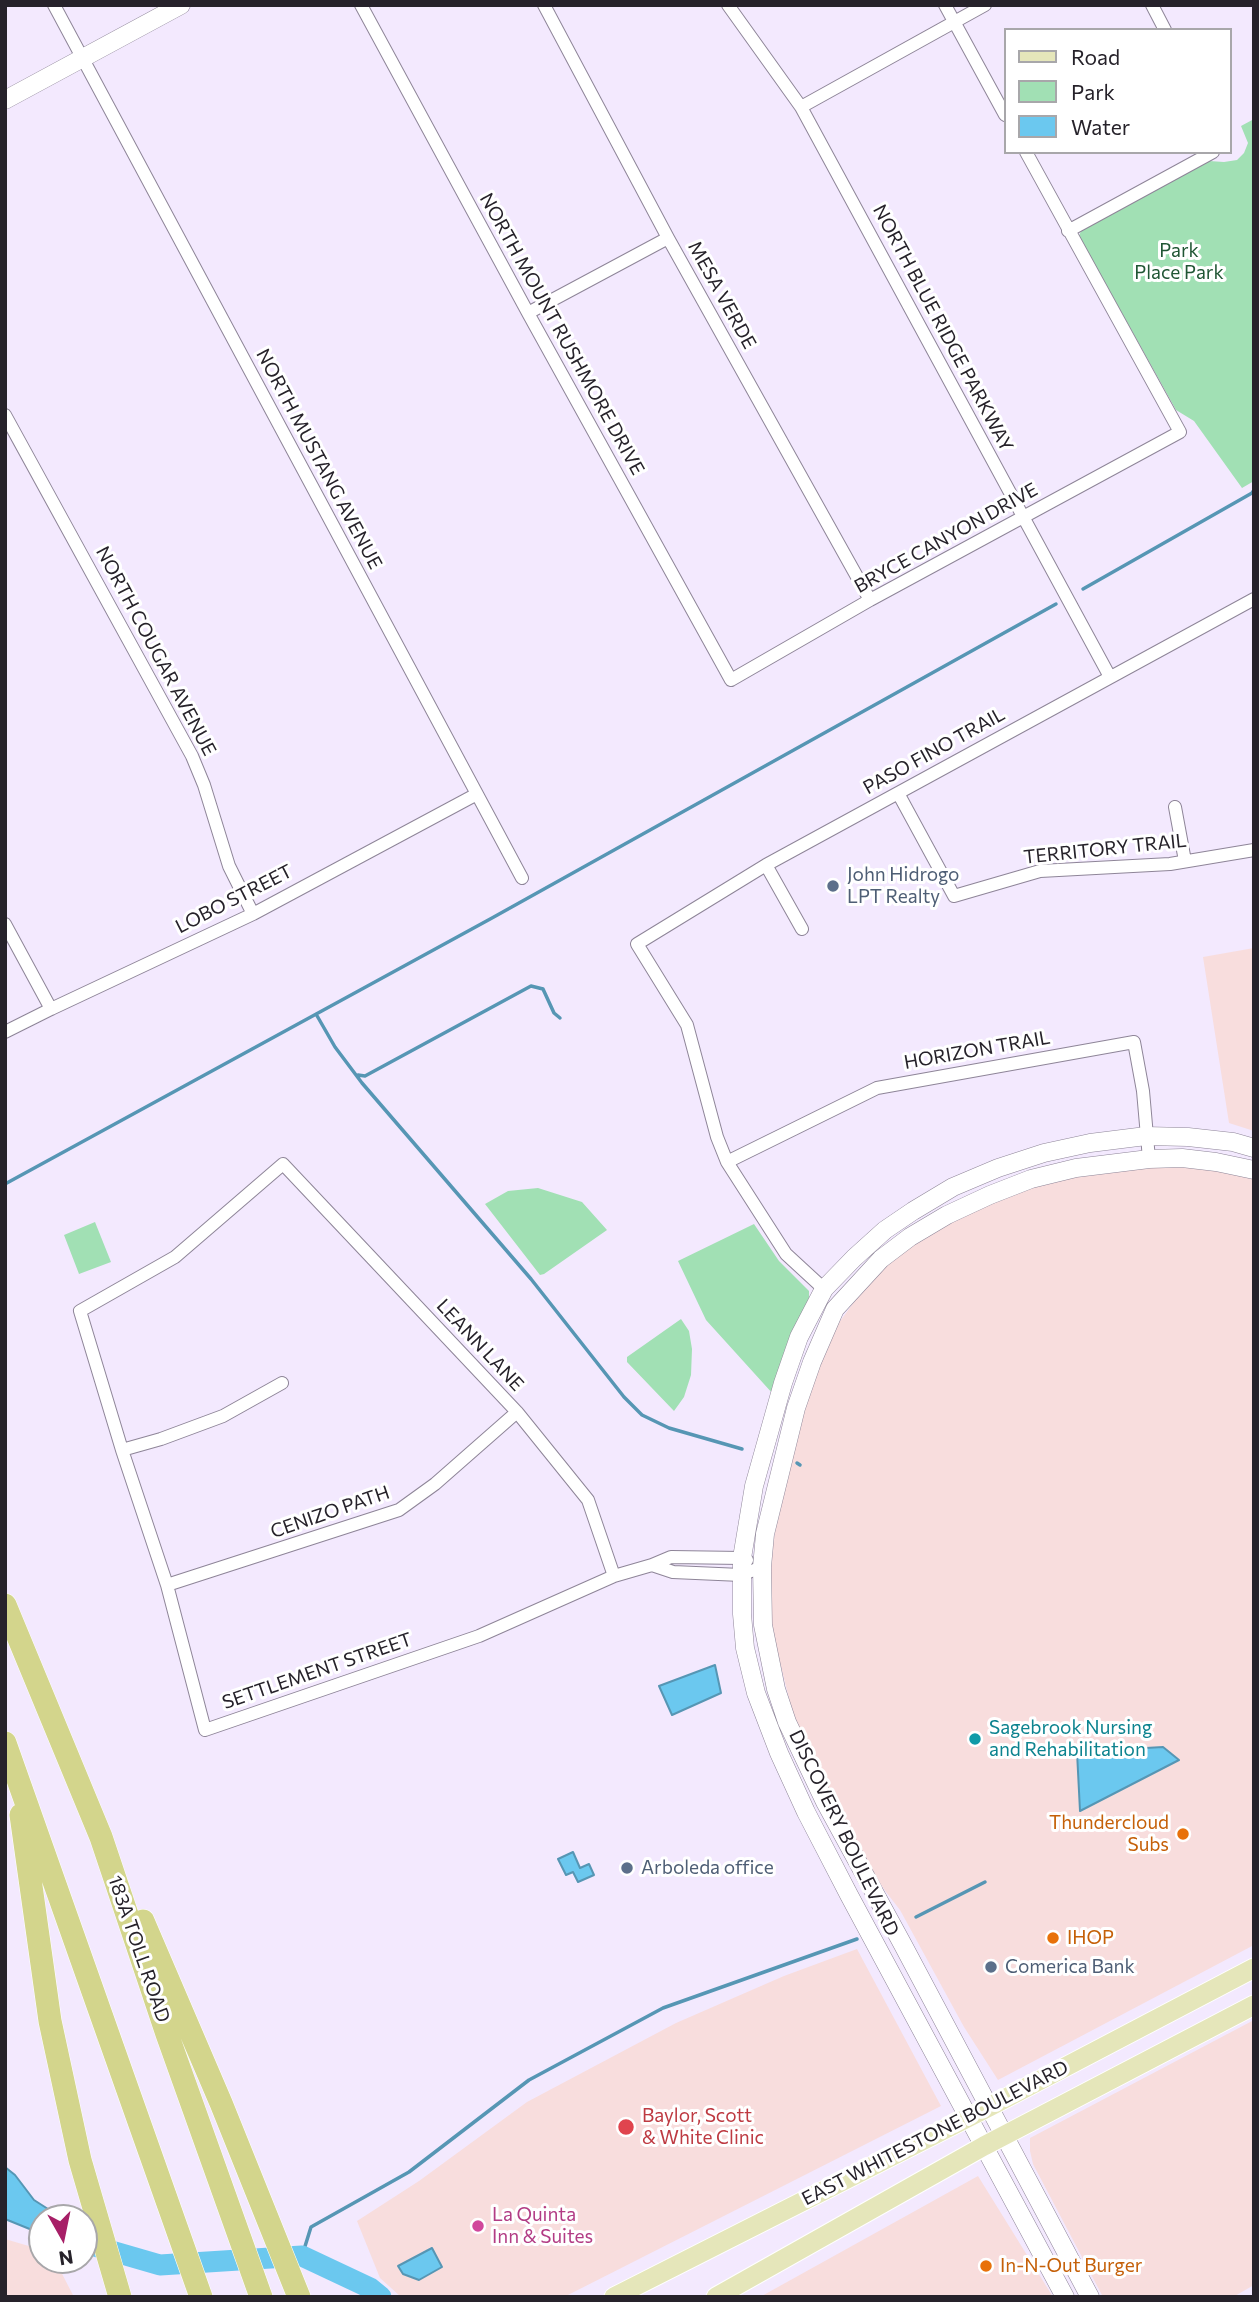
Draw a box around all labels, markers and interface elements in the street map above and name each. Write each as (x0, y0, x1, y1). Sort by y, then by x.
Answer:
legend (1004, 28, 1231, 154)
text: Road (1071, 44, 1120, 69)
text: Park (1071, 79, 1115, 104)
text: Water (1071, 114, 1130, 139)
street label: NORTH MOUNT RUSHMORE DRIVE (475, 189, 649, 479)
street label: NORTH BLUE RIDGE PARKWAY (868, 201, 1018, 455)
street label: MESA VERDE (683, 237, 761, 353)
park label: Park Place Park (1134, 240, 1224, 284)
street label: NORTH MUSTANG AVENUE (251, 345, 387, 573)
street label: BRYCE CANYON DRIVE (850, 478, 1042, 598)
street label: NORTH COUGAR AVENUE (91, 543, 221, 759)
street label: PASO FINO TRAIL (859, 703, 1009, 799)
street label: TERRITORY TRAIL (1022, 829, 1188, 869)
street label: LOBO STREET (172, 860, 296, 938)
place label: John Hidrogo LPT Realty (847, 864, 959, 908)
marker: John Hidrogo LPT Realty (825, 878, 841, 894)
street label: HORIZON TRAIL (902, 1026, 1052, 1074)
street label: LEANN LANE (432, 1294, 528, 1396)
street label: CENIZO PATH (267, 1481, 393, 1543)
street label: SETTLEMENT STREET (219, 1628, 415, 1714)
place label: Sagebrook Nursing and Rehabilitation (989, 1717, 1152, 1761)
street label: DISCOVERY BOULEVARD (784, 1726, 904, 1940)
marker: Sagebrook Nursing and Rehabilitation (967, 1731, 983, 1747)
place label: Thundercloud Subs (1049, 1812, 1169, 1856)
marker: Thundercloud Subs (1175, 1826, 1191, 1842)
place label: Arboleda office (641, 1857, 774, 1879)
marker: Arboleda office (619, 1860, 635, 1876)
street label: 183A TOLL ROAD (103, 1873, 175, 2025)
place label: IHOP (1067, 1927, 1114, 1949)
marker: IHOP (1045, 1930, 1061, 1946)
place label: Comerica Bank (1005, 1956, 1135, 1978)
marker: Comerica Bank (983, 1959, 999, 1975)
street label: EAST WHITESTONE BOULEVARD (798, 2056, 1072, 2210)
place label: Baylor, Scott & White Clinic (642, 2105, 764, 2149)
marker: Baylor, Scott & White Clinic (616, 2117, 636, 2137)
north arrow (28, 2204, 98, 2274)
place label: La Quinta Inn & Suites (492, 2204, 593, 2248)
marker: La Quinta Inn & Suites (470, 2218, 486, 2234)
text: N (57, 2246, 75, 2271)
place label: In-N-Out Burger (1000, 2255, 1142, 2277)
marker: In-N-Out Burger (978, 2258, 994, 2274)

